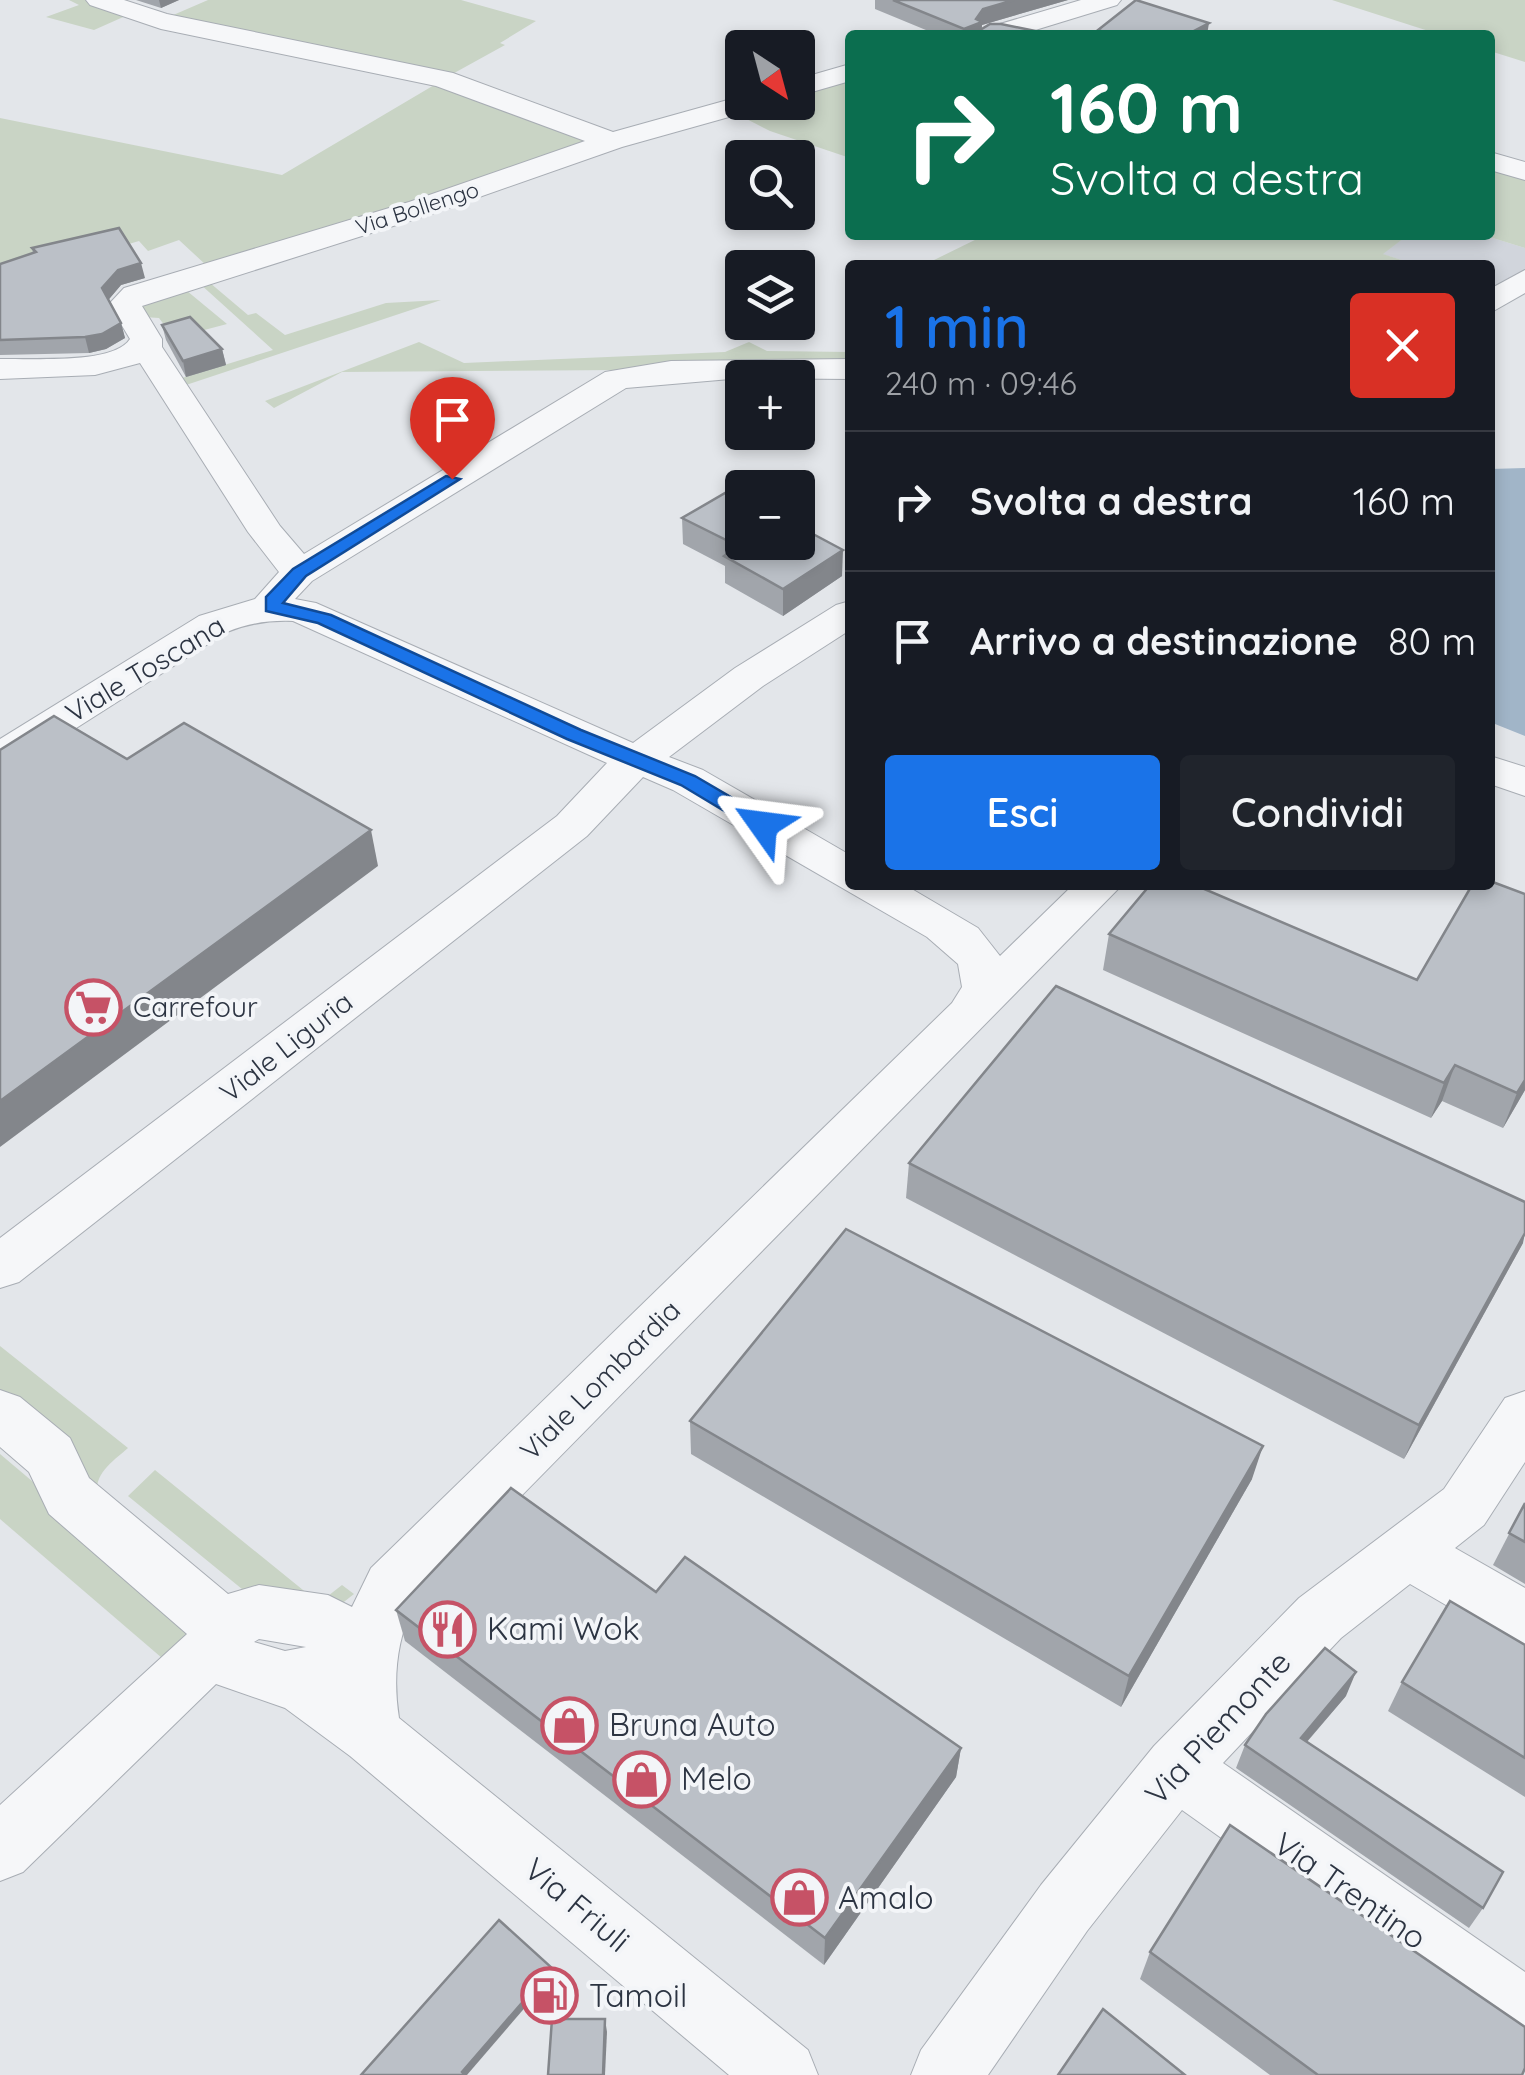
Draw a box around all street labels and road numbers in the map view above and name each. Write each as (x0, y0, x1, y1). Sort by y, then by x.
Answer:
street label: Via Bollengo (352, 175, 482, 241)
street label: Viale Toscana (59, 607, 231, 730)
street label: Viale Liguria (212, 984, 359, 1109)
street label: Viale Lombardia (512, 1292, 687, 1467)
street label: Via Piemonte (1136, 1642, 1299, 1813)
street label: Via Trentino (1266, 1823, 1435, 1957)
street label: Via Friuli (517, 1849, 639, 1960)

